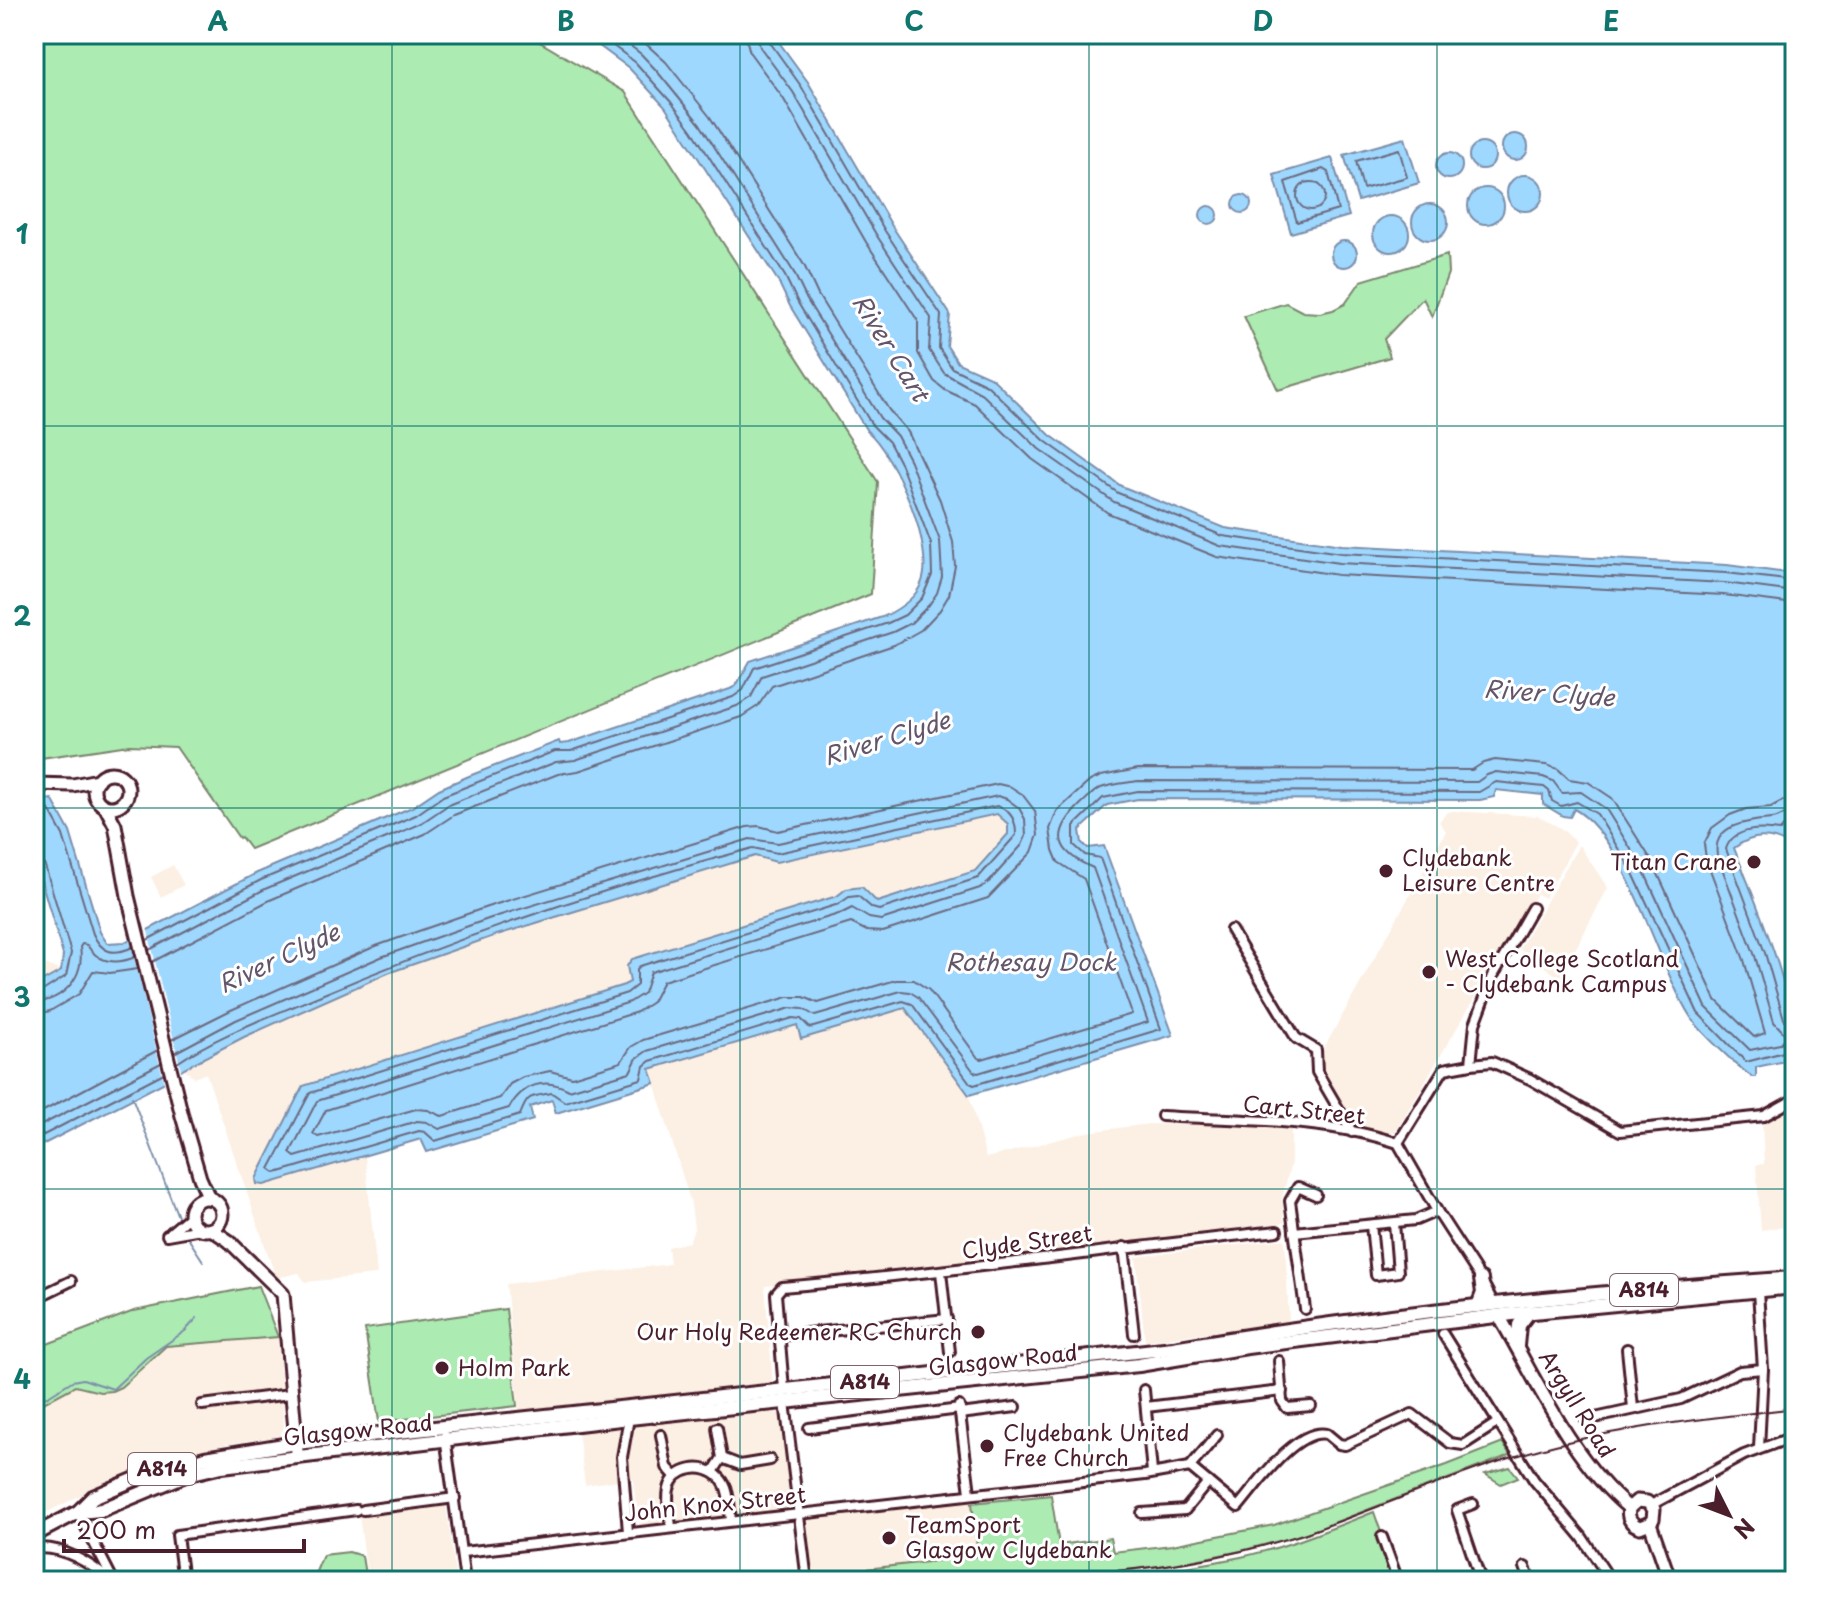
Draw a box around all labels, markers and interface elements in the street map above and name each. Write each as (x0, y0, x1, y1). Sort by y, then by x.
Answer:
text: A (208, 1, 228, 40)
text: B (557, 1, 575, 40)
text: C (904, 1, 924, 40)
text: D (1253, 1, 1273, 40)
text: E (1603, 1, 1619, 40)
text: 1 (16, 214, 28, 253)
water label: River Cart (845, 286, 941, 410)
text: 2 (13, 596, 31, 635)
water label: River Clyde (1483, 669, 1617, 715)
water label: River Clyde (819, 700, 955, 773)
place label: Clydebank Leisure Centre (1402, 840, 1555, 898)
place label: Titan Crane (1610, 844, 1738, 877)
marker: Titan Crane (1745, 853, 1763, 871)
marker: Clydebank Leisure Centre (1377, 862, 1395, 880)
water label: River Clyde (211, 913, 346, 1001)
place label: West College Scotland - Clydebank Campus (1445, 941, 1679, 999)
water label: Rothesay Dock (946, 943, 1117, 979)
marker: West College Scotland - Clydebank Campus (1420, 963, 1438, 981)
text: 3 (13, 977, 31, 1016)
street label: Cart Street (1241, 1086, 1367, 1131)
street label: Clyde Street (959, 1215, 1094, 1266)
road number: A814 (1610, 1274, 1678, 1306)
place label: Our Holy Redeemer RC Church (636, 1314, 962, 1347)
marker: Our Holy Redeemer RC Church (969, 1323, 987, 1341)
street label: Glasgow Road (927, 1334, 1079, 1383)
street label: Argyll Road (1532, 1343, 1625, 1464)
place label: Holm Park (458, 1350, 570, 1383)
text: 4 (13, 1359, 31, 1398)
marker: Holm Park (433, 1359, 451, 1377)
road number: A814 (831, 1366, 899, 1398)
street label: Glasgow Road (282, 1404, 434, 1453)
place label: Clydebank United Free Church (1003, 1415, 1189, 1473)
marker: Clydebank United Free Church (978, 1437, 996, 1455)
road number: A814 (128, 1453, 196, 1485)
north arrow (1689, 1475, 1769, 1555)
street label: John Knox Street (622, 1477, 807, 1528)
scale bar (64, 1503, 304, 1553)
place label: TeamSport Glasgow Clydebank (905, 1507, 1112, 1565)
text: 200 m (76, 1511, 156, 1547)
text: N (1727, 1512, 1763, 1547)
marker: TeamSport Glasgow Clydebank (880, 1529, 898, 1547)

